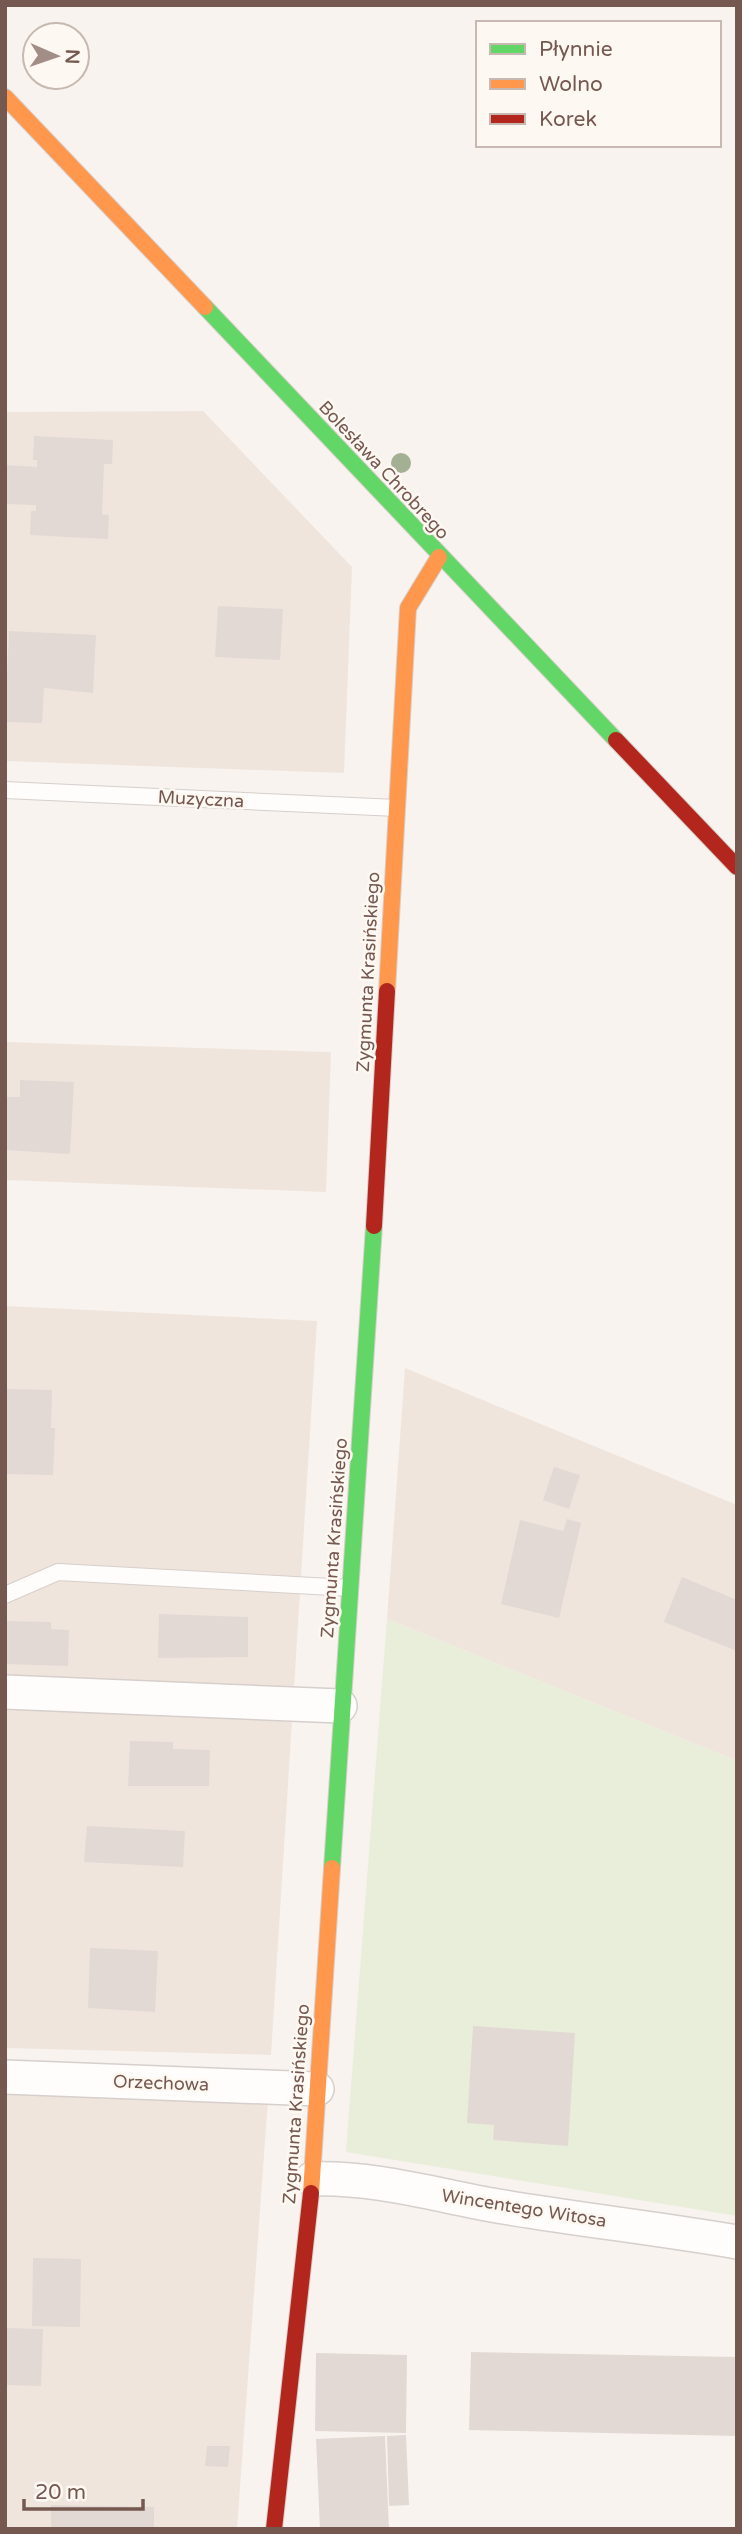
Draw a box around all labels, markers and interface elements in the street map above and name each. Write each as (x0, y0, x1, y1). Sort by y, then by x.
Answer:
north arrow (21, 21, 91, 91)
legend (476, 21, 721, 147)
text: Płynnie (539, 37, 613, 62)
text: N (61, 49, 83, 65)
text: Wolno (539, 72, 603, 97)
text: Korek (539, 107, 597, 132)
street label: Bolesława Chrobrego (314, 396, 454, 544)
street label: Muzyczna (157, 786, 245, 812)
street label: Zygmunta Krasińskiego (352, 871, 384, 1073)
street label: Zygmunta Krasińskiego (316, 1437, 352, 1639)
street label: Zygmunta Krasińskiego (278, 2003, 314, 2205)
street label: Orzechowa (113, 2070, 209, 2096)
street label: Wincentego Witosa (440, 2184, 608, 2232)
scale bar (24, 2468, 144, 2512)
text: 20 m (35, 2480, 86, 2505)

